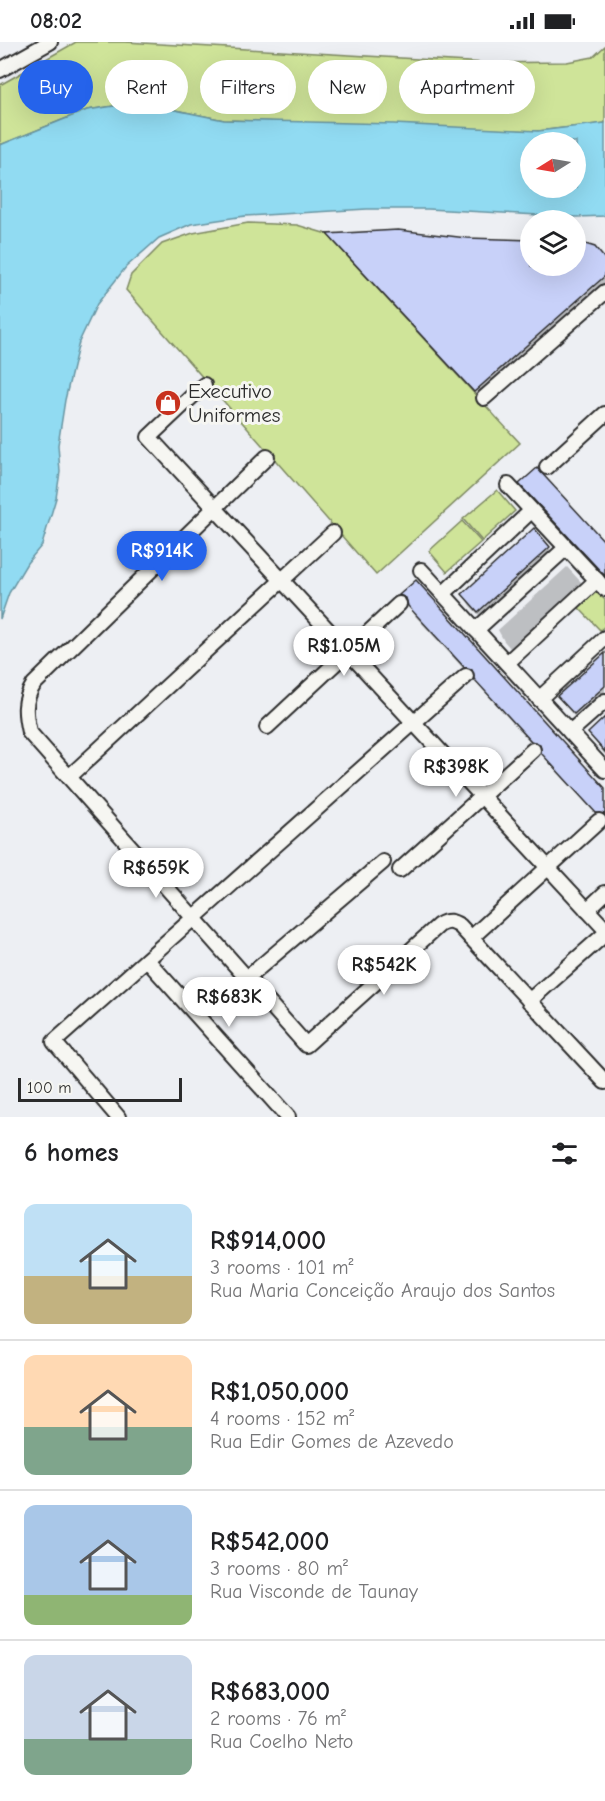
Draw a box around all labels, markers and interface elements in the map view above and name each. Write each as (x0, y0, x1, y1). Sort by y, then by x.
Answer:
text: 08:02 (30, 8, 82, 34)
chip: Buy (18, 60, 93, 114)
chip: Rent (105, 60, 188, 114)
chip: Filters (200, 60, 296, 114)
chip: New (308, 60, 387, 114)
chip: Apartment (399, 60, 535, 114)
north arrow (520, 132, 586, 198)
map controls (520, 132, 586, 276)
button: layers (520, 210, 586, 276)
place label: Executivo Uniformes (188, 379, 280, 427)
shop icon: Executivo Uniformes (153, 388, 183, 418)
pin: R$914K (113, 531, 211, 582)
text: R$914K (131, 539, 193, 562)
pin: R$1.05M (289, 626, 399, 677)
text: R$1.05M (307, 634, 381, 657)
pin: R$398K (407, 747, 505, 798)
text: R$398K (423, 755, 489, 778)
pin: R$659K (107, 848, 205, 899)
text: R$659K (123, 856, 189, 879)
pin: R$542K (335, 945, 433, 996)
text: R$542K (352, 953, 416, 976)
pin: R$683K (180, 977, 278, 1028)
text: R$683K (196, 985, 262, 1008)
scale bar (18, 1075, 182, 1102)
text: 100 m (27, 1079, 71, 1097)
icon: filters (548, 1137, 581, 1170)
text: 6 homes (24, 1138, 119, 1168)
text: R$914,000 (210, 1226, 326, 1256)
icon: home (72, 1228, 144, 1300)
text: 3 rooms · 101 m² (210, 1256, 354, 1279)
text: Rua Maria Conceição Araujo dos Santos (210, 1279, 555, 1302)
text: R$1,050,000 (210, 1377, 349, 1407)
icon: home (72, 1379, 144, 1451)
text: 4 rooms · 152 m² (210, 1407, 354, 1430)
text: Rua Edir Gomes de Azevedo (210, 1430, 454, 1453)
text: R$542,000 (210, 1527, 329, 1557)
icon: home (72, 1529, 144, 1601)
text: 3 rooms · 80 m² (210, 1557, 348, 1580)
text: Rua Visconde de Taunay (210, 1580, 418, 1603)
text: R$683,000 (210, 1677, 330, 1707)
icon: home (72, 1679, 144, 1751)
text: 2 rooms · 76 m² (210, 1707, 346, 1730)
text: Rua Coelho Neto (210, 1730, 353, 1753)

